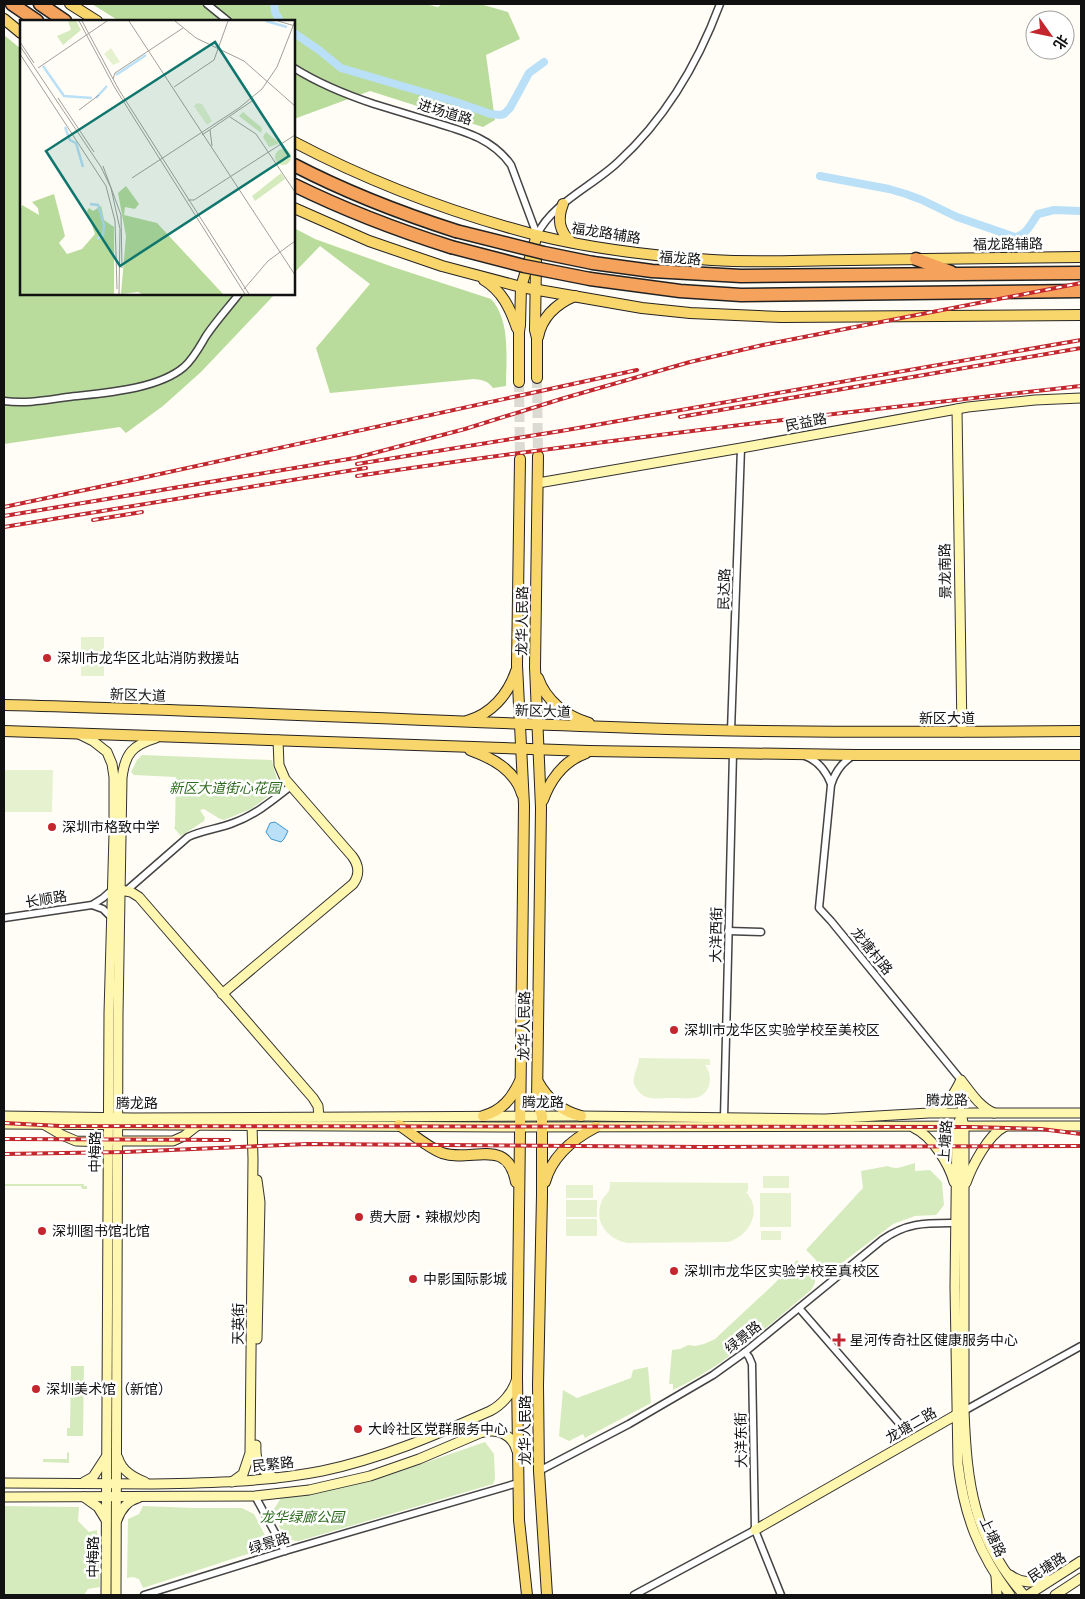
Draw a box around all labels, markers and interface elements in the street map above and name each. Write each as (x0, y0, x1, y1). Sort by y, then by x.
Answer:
north arrow (1025, 10, 1075, 60)
inset map (20, 20, 295, 295)
text: 北 (1050, 31, 1074, 54)
street label: 进场道路 (416, 93, 475, 129)
street label: 福龙路辅路 (570, 217, 642, 247)
street label: 福龙路辅路 (973, 232, 1043, 254)
street label: 福龙路 (658, 246, 702, 268)
street label: 民益路 (783, 407, 828, 435)
street label: 景龙南路 (934, 543, 954, 599)
street label: 民达路 (712, 568, 734, 610)
street label: 龙华人民路 (510, 586, 532, 656)
place label: 深圳市龙华区北站消防救援站 (57, 647, 239, 667)
marker: 深圳市龙华区北站消防救援站 (41, 652, 53, 664)
street label: 新区大道 (110, 683, 166, 705)
street label: 新区大道 (515, 699, 571, 721)
street label: 新区大道 (919, 707, 975, 727)
park label: 新区大道街心花园 (169, 777, 283, 797)
place label: 深圳市格致中学 (62, 816, 160, 836)
marker: 深圳市格致中学 (46, 821, 58, 833)
street label: 长顺路 (24, 885, 68, 911)
street label: 大洋西街 (705, 907, 725, 963)
street label: 龙塘村路 (847, 922, 898, 978)
street label: 龙华人民路 (512, 991, 534, 1061)
place label: 深圳市龙华区实验学校至美校区 (684, 1019, 880, 1039)
marker: 深圳市龙华区实验学校至美校区 (668, 1024, 680, 1036)
street label: 腾龙路 (926, 1089, 968, 1109)
street label: 腾龙路 (522, 1091, 564, 1111)
street label: 腾龙路 (116, 1092, 158, 1112)
street label: 上塘路 (933, 1119, 955, 1163)
street label: 中梅路 (84, 1131, 104, 1173)
place label: 费大厨·辣椒炒肉 (369, 1206, 481, 1226)
marker: 费大厨·辣椒炒肉 (353, 1211, 365, 1223)
place label: 深圳图书馆北馆 (52, 1220, 150, 1240)
marker: 深圳图书馆北馆 (36, 1225, 48, 1237)
place label: 深圳市龙华区实验学校至真校区 (684, 1260, 880, 1280)
marker: 深圳市龙华区实验学校至真校区 (668, 1265, 680, 1277)
place label: 中影国际影城 (423, 1268, 507, 1288)
marker: 中影国际影城 (407, 1273, 419, 1285)
street label: 天英街 (227, 1303, 247, 1345)
street label: 绿景路 (720, 1315, 765, 1357)
place label: 星河传奇社区健康服务中心 (850, 1329, 1018, 1349)
marker: 星河传奇社区健康服务中心 (832, 1333, 846, 1347)
place label: 深圳美术馆（新馆） (46, 1378, 172, 1398)
marker: 深圳美术馆（新馆） (30, 1383, 42, 1395)
street label: 龙华人民路 (514, 1395, 534, 1465)
street label: 龙塘二路 (881, 1401, 940, 1447)
street label: 大洋东街 (730, 1412, 750, 1468)
place label: 大岭社区党群服务中心 (368, 1418, 508, 1438)
marker: 大岭社区党群服务中心 (352, 1423, 364, 1435)
street label: 民繁路 (251, 1451, 295, 1475)
park label: 龙华绿廊公园 (260, 1506, 346, 1526)
street label: 上塘路 (976, 1513, 1012, 1560)
street label: 绿景路 (246, 1526, 292, 1558)
street label: 中梅路 (82, 1536, 102, 1578)
street label: 民塘路 (1023, 1546, 1070, 1586)

